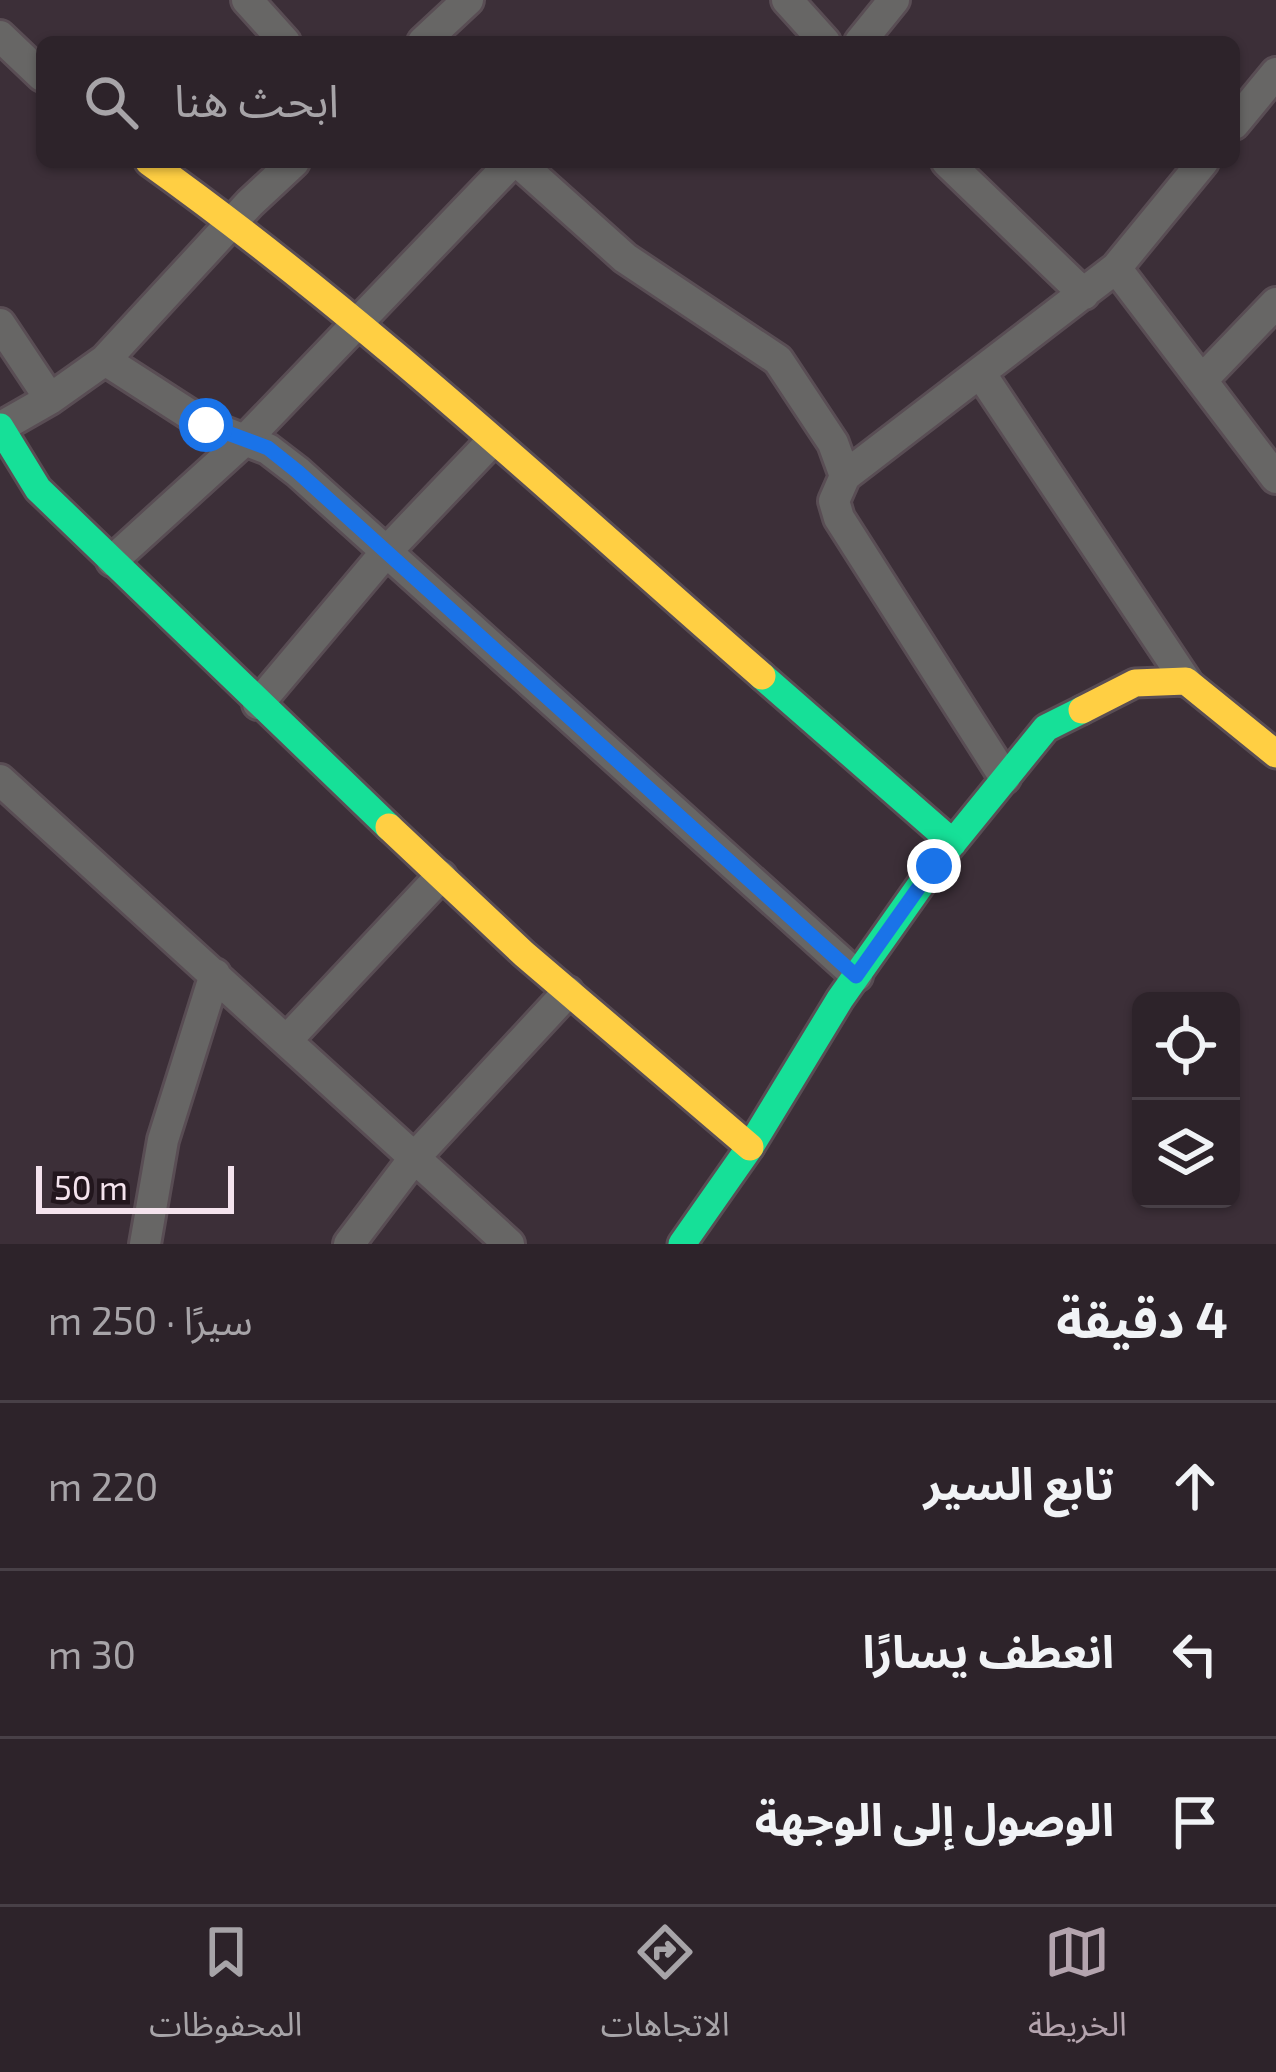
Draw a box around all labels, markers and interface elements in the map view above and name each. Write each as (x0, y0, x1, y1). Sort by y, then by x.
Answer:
search box (36, 36, 1240, 168)
icon: search (78, 69, 144, 135)
text: ابحث هنا (174, 72, 339, 126)
route start (179, 398, 233, 452)
route end (907, 839, 961, 893)
map controls (1132, 992, 1240, 1208)
button: locate (1132, 992, 1240, 1100)
button: layers (1132, 1100, 1240, 1208)
scale bar (36, 1160, 234, 1213)
text: 50 m (54, 1167, 128, 1207)
text: 4 دقيقة (1056, 1287, 1228, 1348)
text: سيرًا · 250 m (48, 1296, 253, 1343)
icon: ahead (1162, 1453, 1228, 1519)
text: تابع السير (924, 1455, 1114, 1509)
text: 220 m (48, 1462, 158, 1509)
icon: left (1162, 1621, 1228, 1687)
text: انعطف يسارًا (863, 1623, 1114, 1677)
text: 30 m (48, 1630, 136, 1677)
icon: arrive (1162, 1789, 1228, 1855)
text: الوصول إلى الوجهة (755, 1791, 1114, 1845)
tab: المحفوظات (149, 1919, 302, 2060)
tab: الاتجاهات (601, 1919, 730, 2060)
tab: الخريطة (1028, 1919, 1127, 2060)

